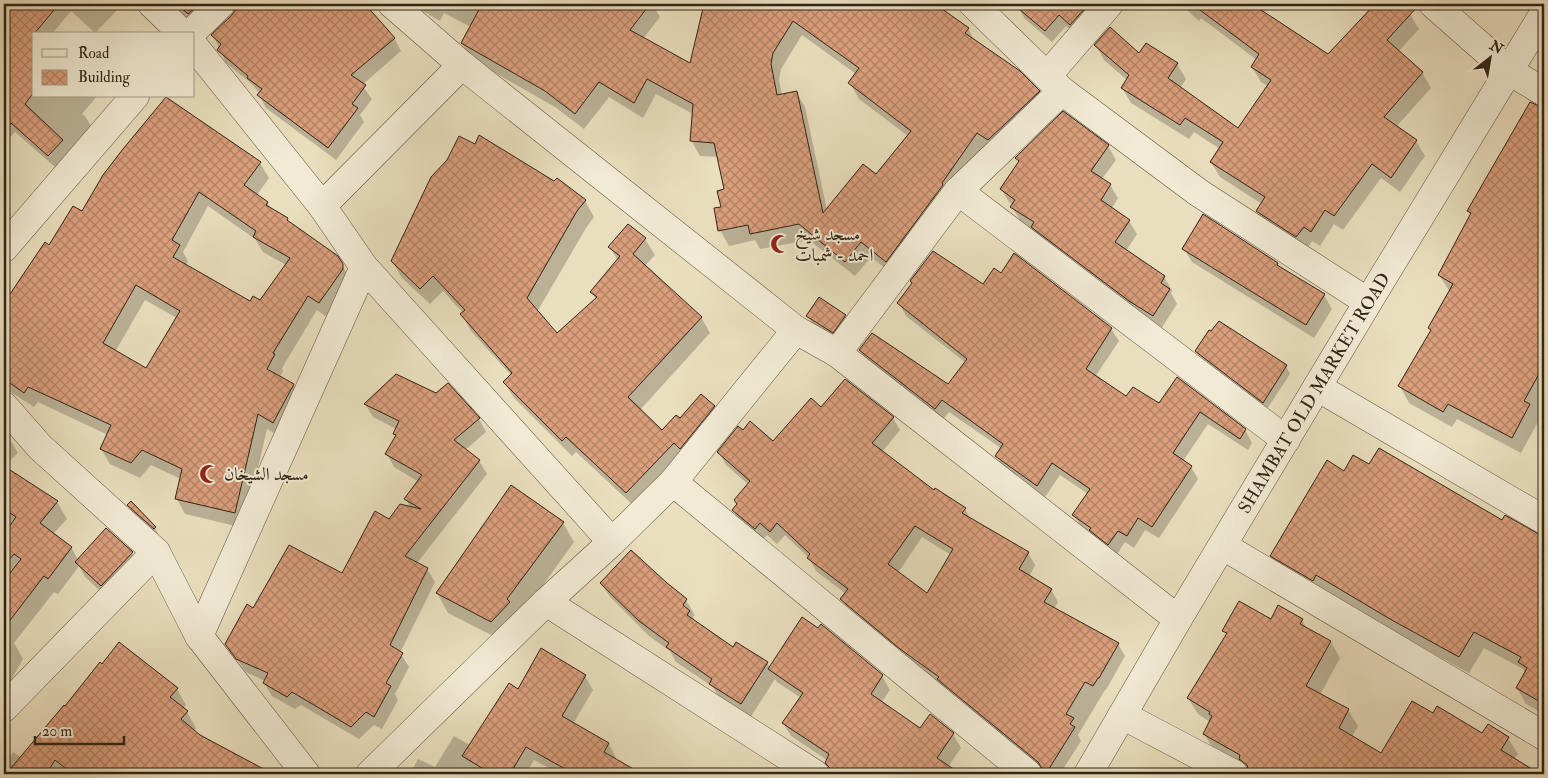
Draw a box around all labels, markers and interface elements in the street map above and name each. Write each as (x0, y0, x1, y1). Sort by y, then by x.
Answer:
legend (32, 32, 195, 98)
north arrow (1466, 32, 1516, 82)
text: N (1486, 36, 1507, 58)
text: Road (78, 44, 110, 63)
text: Building (78, 68, 130, 87)
place label: مسجد شيخ احمد - شمبات (795, 223, 874, 267)
mosque icon: مسجد شيخ احمد - شمبات (769, 233, 791, 255)
street label: SHAMBAT OLD MARKET ROAD (1233, 269, 1396, 518)
mosque icon: مسجد الشيخان (198, 463, 220, 485)
place label: مسجد الشيخان (224, 463, 309, 486)
scale bar (35, 713, 124, 745)
text: 20 m (42, 722, 72, 741)

